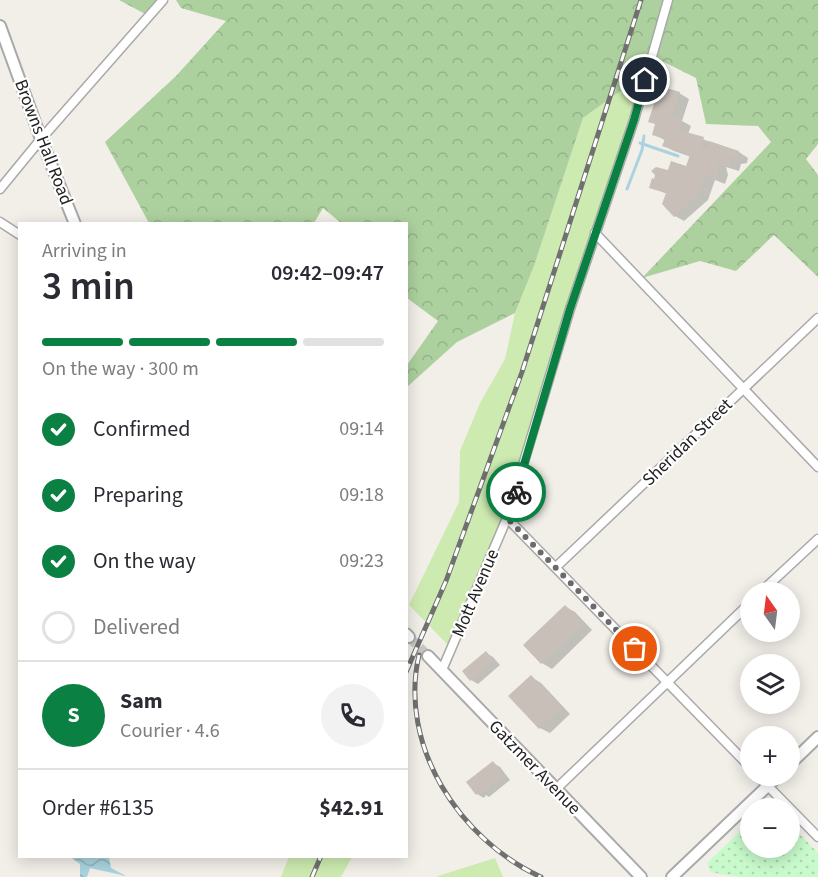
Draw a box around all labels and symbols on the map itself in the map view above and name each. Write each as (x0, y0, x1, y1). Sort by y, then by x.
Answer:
pin (619, 54, 670, 105)
street label: Browns Hall Road (8, 76, 79, 209)
street label: Sheridan Street (637, 393, 738, 492)
courier (486, 462, 546, 522)
street label: Mott Avenue (446, 545, 505, 641)
north arrow (740, 582, 800, 642)
pin (609, 623, 660, 674)
street label: Gatzmer Avenue (483, 714, 586, 820)

